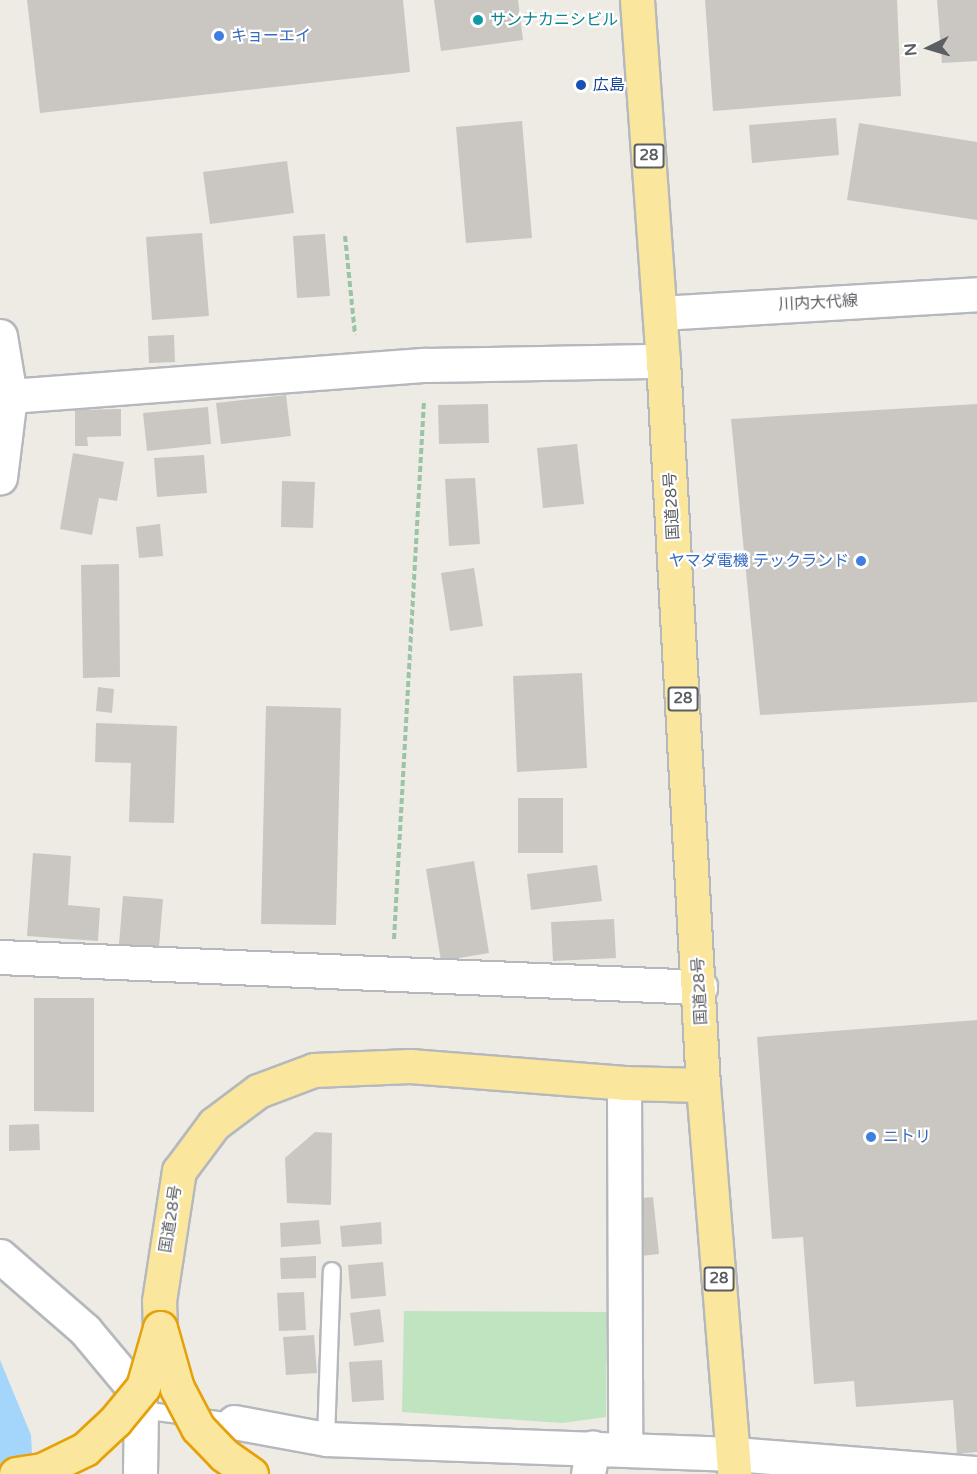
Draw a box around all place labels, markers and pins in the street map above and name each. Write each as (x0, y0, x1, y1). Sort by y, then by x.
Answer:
place label: サンナカニシビル (490, 10, 618, 30)
marker: サンナカニシビル (471, 13, 485, 27)
place label: キョーエイ (231, 26, 311, 46)
marker: キョーエイ (212, 29, 226, 43)
place label: 広島 (593, 75, 625, 95)
marker: 広島 (574, 78, 588, 92)
place label: ヤマダ電機 テックランド (669, 551, 849, 571)
marker: ヤマダ電機 テックランド (854, 554, 868, 568)
place label: ニトリ (883, 1127, 931, 1147)
marker: ニトリ (864, 1130, 878, 1144)

